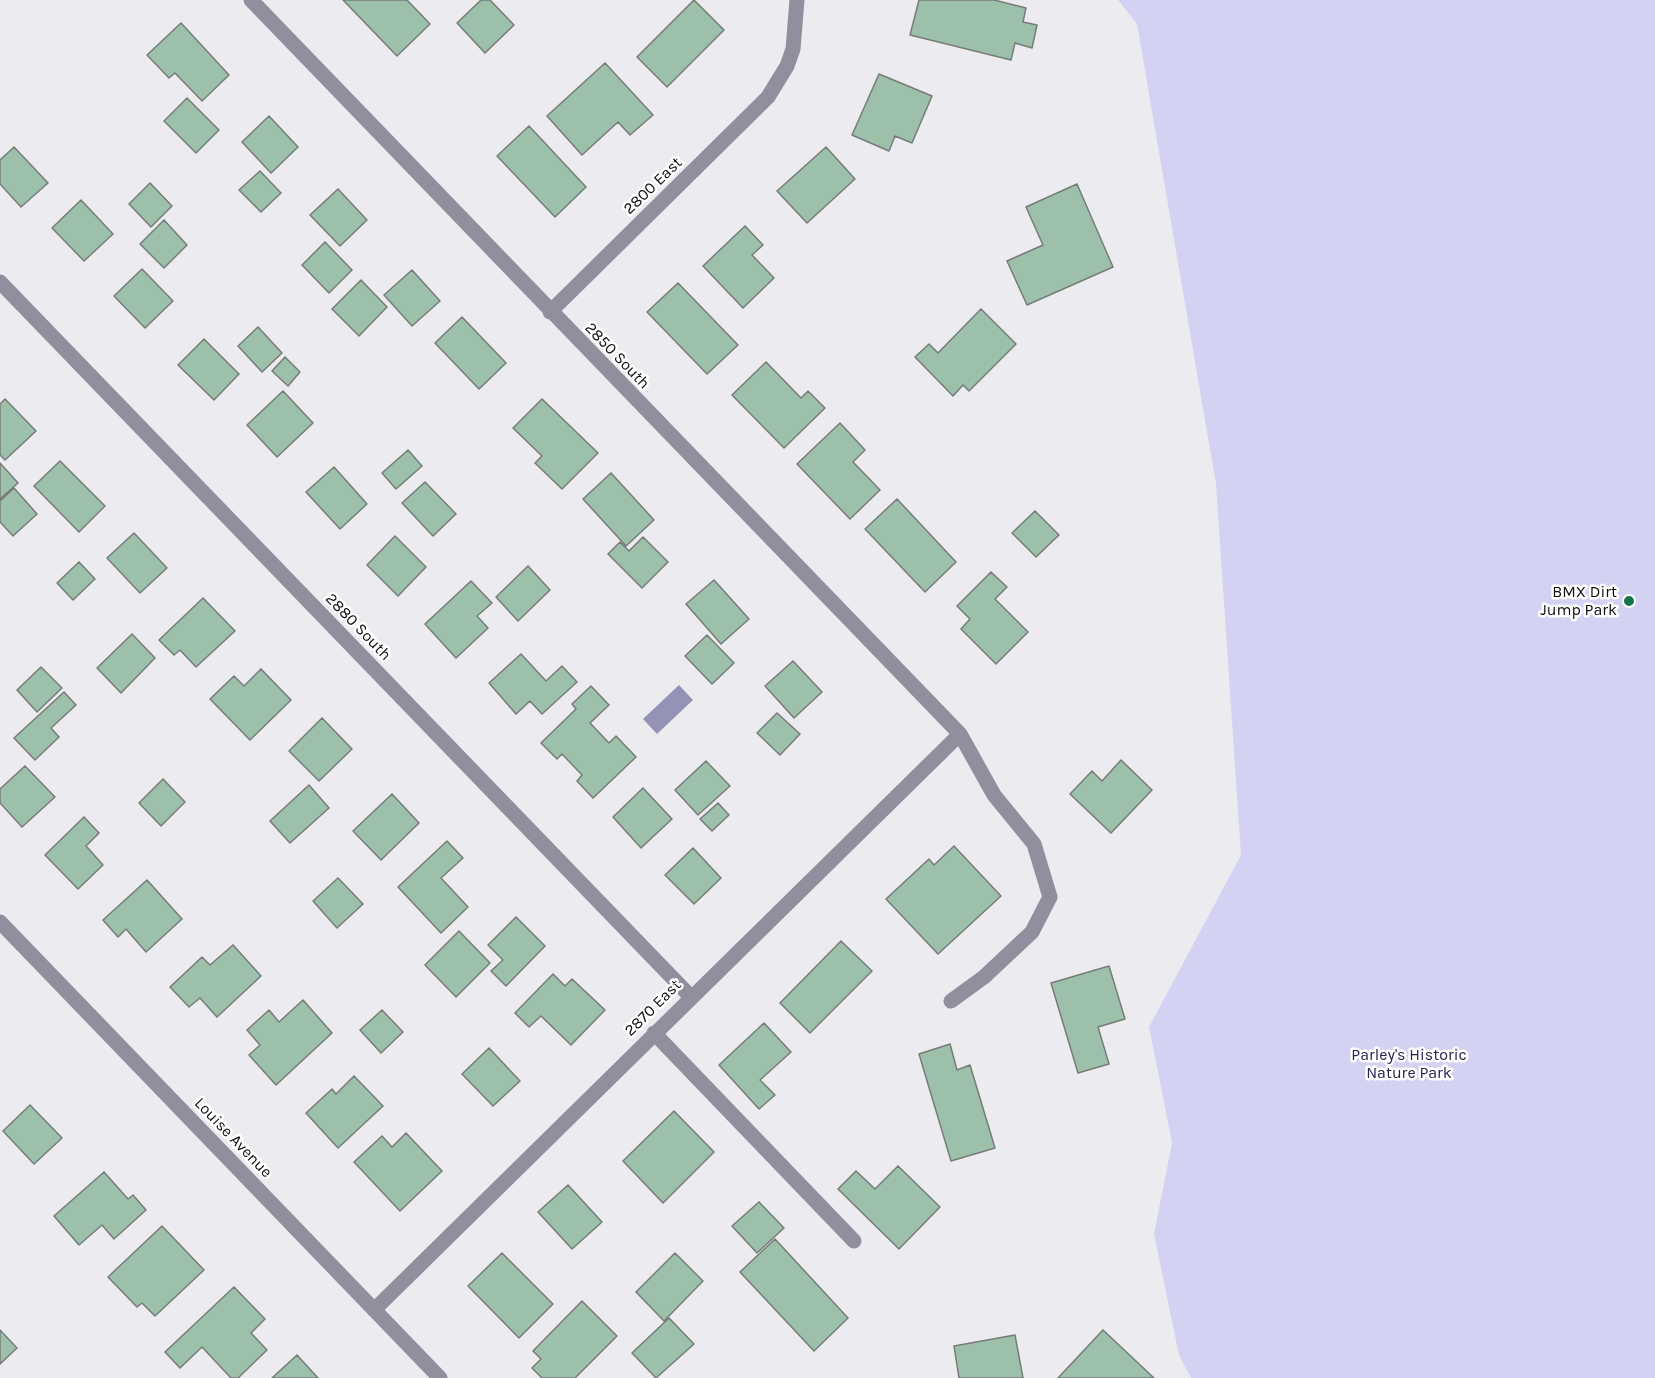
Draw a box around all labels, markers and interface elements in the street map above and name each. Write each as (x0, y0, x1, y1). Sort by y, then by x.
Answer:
street label: 2800 East (620, 153, 686, 219)
street label: 2850 South (580, 319, 654, 393)
place label: BMX Dirt Jump Park (1540, 582, 1617, 620)
street label: 2880 South (321, 589, 395, 665)
marker: BMX Dirt Jump Park (1622, 594, 1636, 608)
street label: 2870 East (621, 976, 685, 1040)
park label: Parley's Historic Nature Park (1351, 1045, 1467, 1083)
street label: Louise Avenue (190, 1094, 276, 1182)

